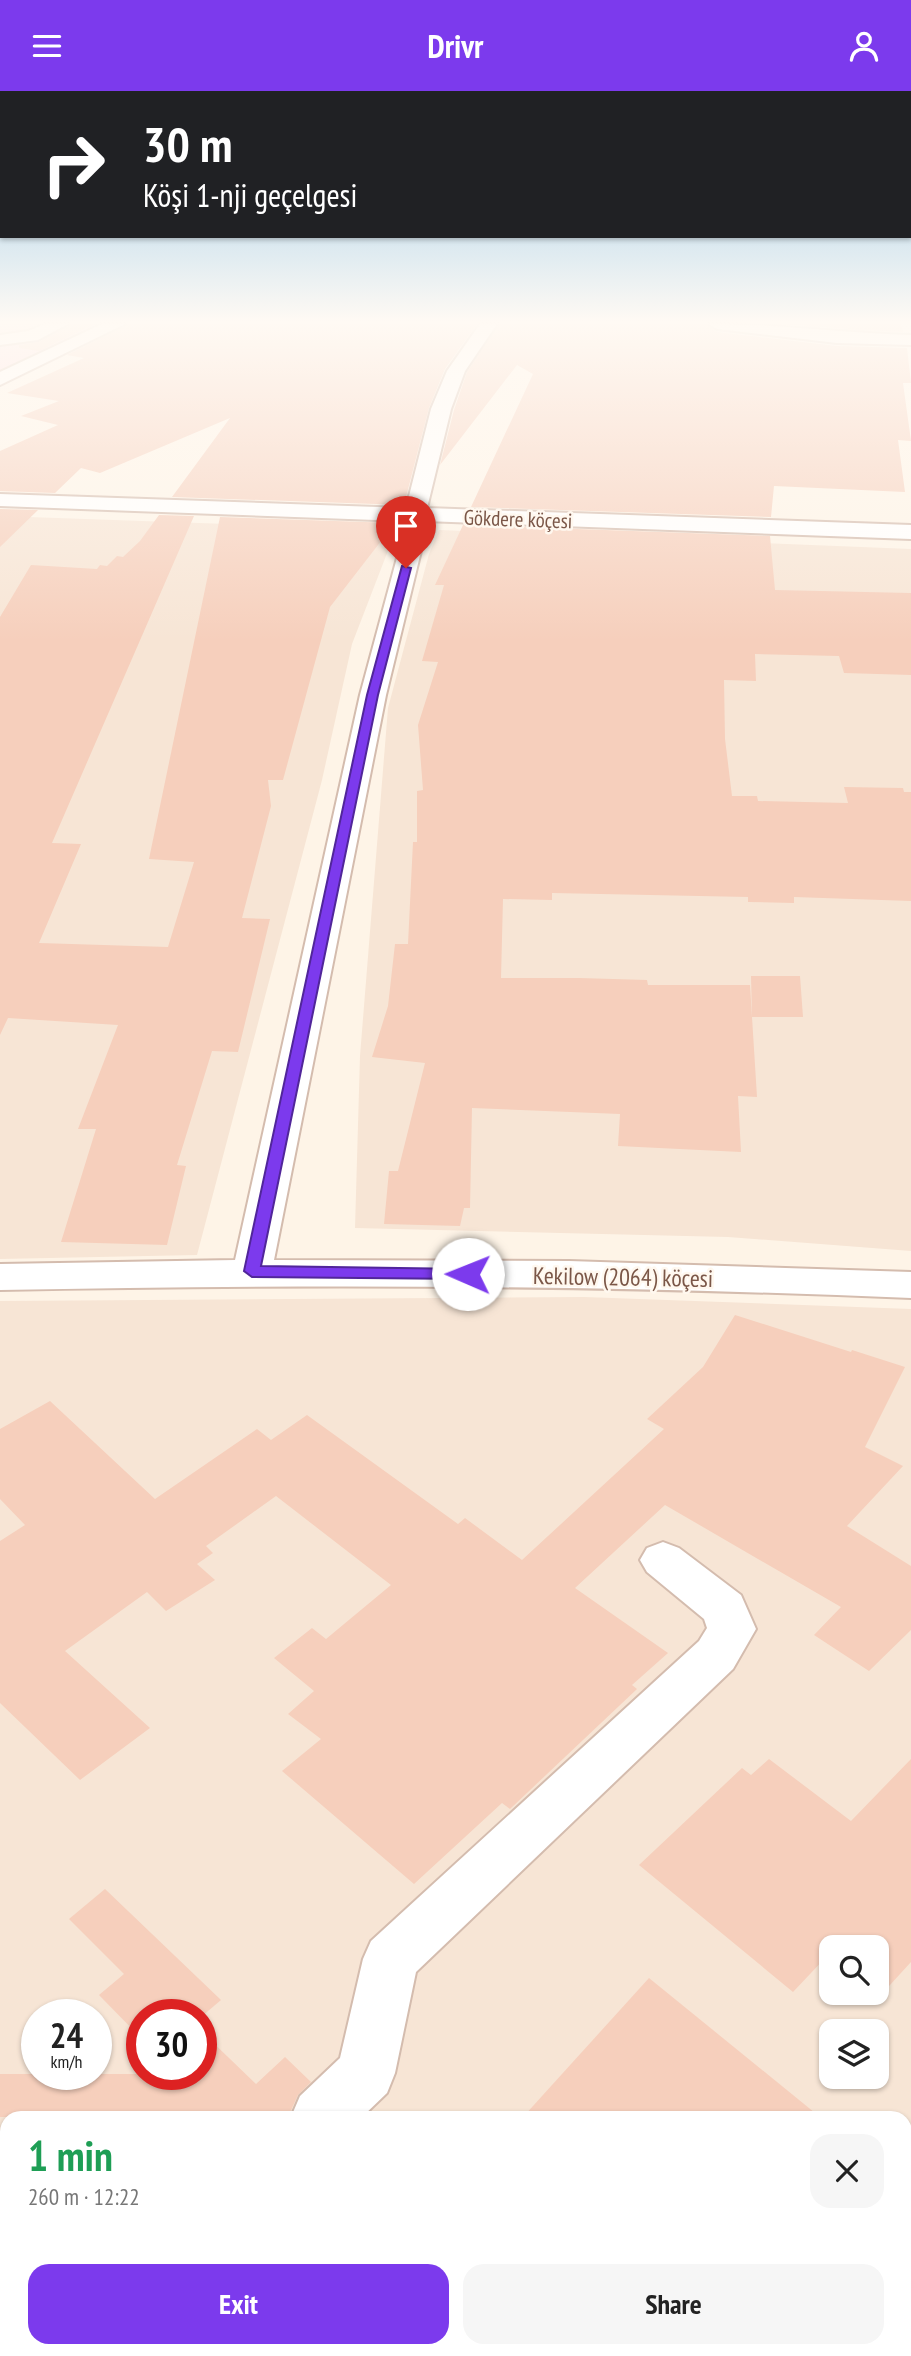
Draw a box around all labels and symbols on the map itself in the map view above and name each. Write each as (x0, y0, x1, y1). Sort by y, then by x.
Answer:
pin (376, 496, 436, 568)
street label: Gökdere köçesi (463, 504, 573, 534)
position arrow (431, 1237, 505, 1311)
street label: Kekilow (2064) köçesi (533, 1260, 713, 1294)
speed limit sign: 30 (126, 1999, 217, 2090)

